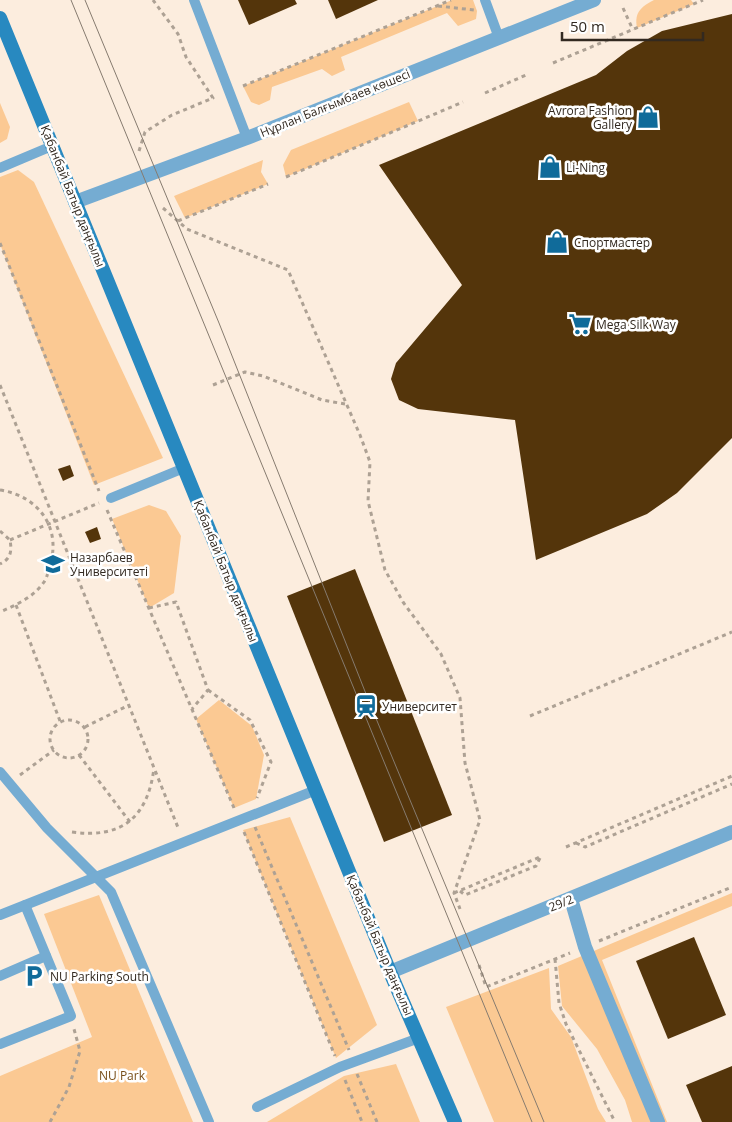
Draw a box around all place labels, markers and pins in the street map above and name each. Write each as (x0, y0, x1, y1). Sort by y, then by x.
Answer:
place label: Avrora Fashion Gallery (548, 102, 633, 133)
shop icon: Avrora Fashion Gallery (635, 104, 661, 130)
shop icon: Li-Ning (537, 154, 563, 180)
place label: Li-Ning (566, 159, 606, 176)
shop icon: Спортмастер (544, 229, 570, 255)
place label: Спортмастер (574, 234, 650, 251)
supermarket icon: Mega Silk Way (567, 311, 593, 337)
place label: Mega Silk Way (596, 316, 677, 333)
place label: Назарбаев Университеті (70, 549, 148, 580)
school or university icon: Назарбаев Университеті (40, 551, 66, 577)
station icon: Университет (353, 693, 379, 719)
place label: Университет (382, 698, 457, 715)
parking icon: NU Parking South (21, 963, 47, 989)
place label: NU Parking South (50, 968, 149, 985)

